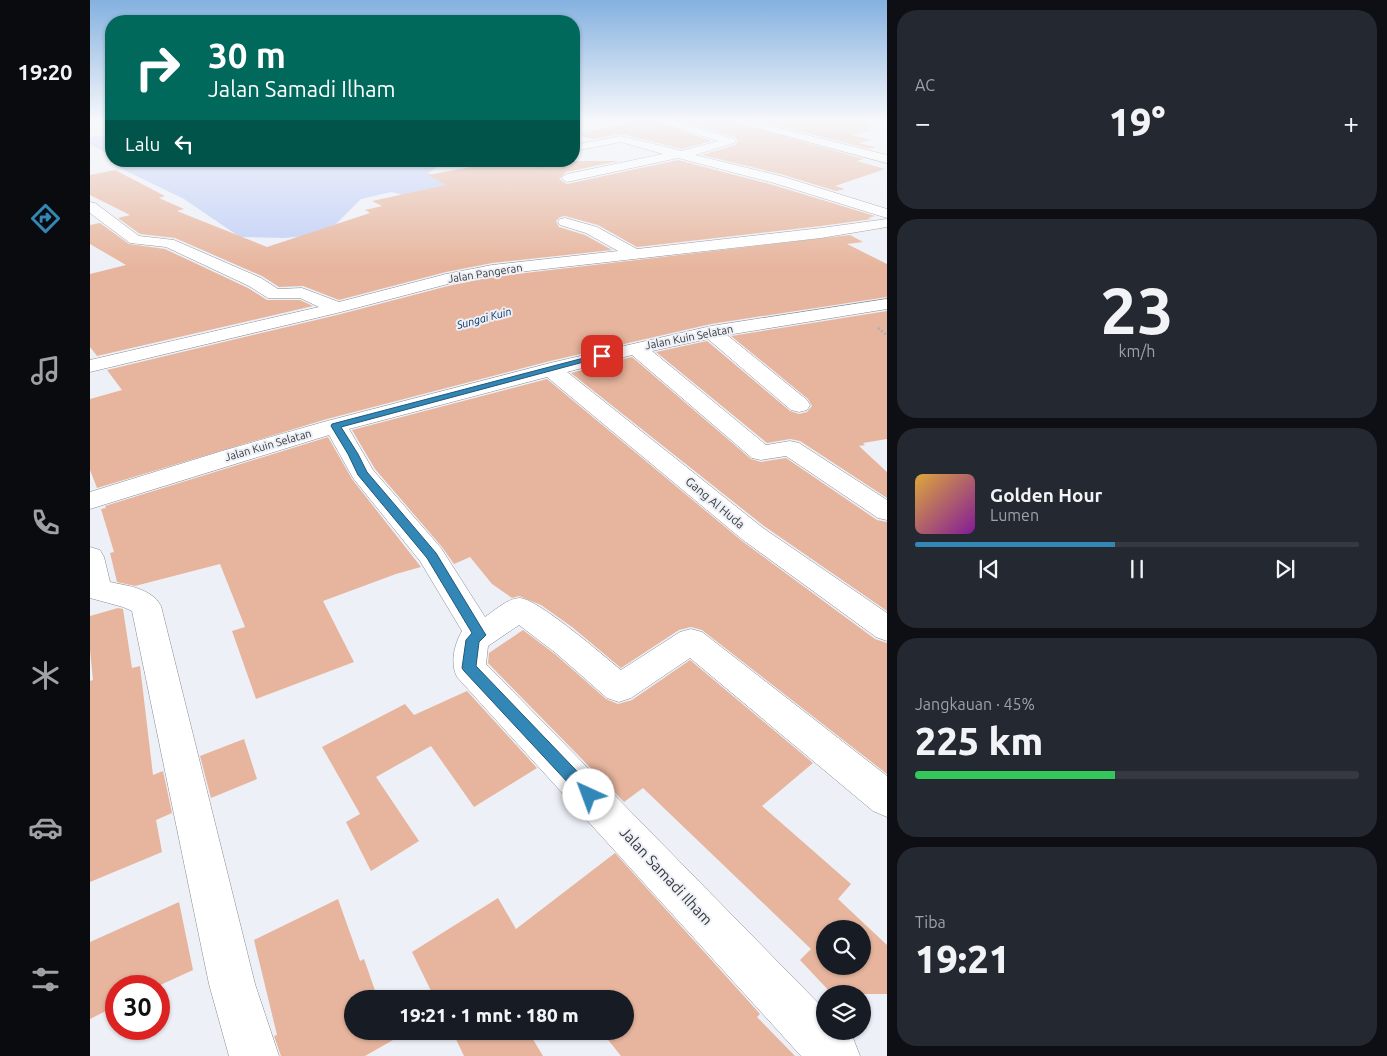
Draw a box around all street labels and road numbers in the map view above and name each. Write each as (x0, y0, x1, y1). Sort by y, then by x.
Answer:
street label: Jalan Pangeran (447, 261, 523, 285)
street label: Jalan Kuin Selatan (644, 323, 734, 351)
street label: Jalan Kuin Selatan (223, 427, 313, 463)
street label: Gang Al Huda (683, 474, 747, 531)
street label: Jalan Samadi Ilham (617, 823, 716, 928)

